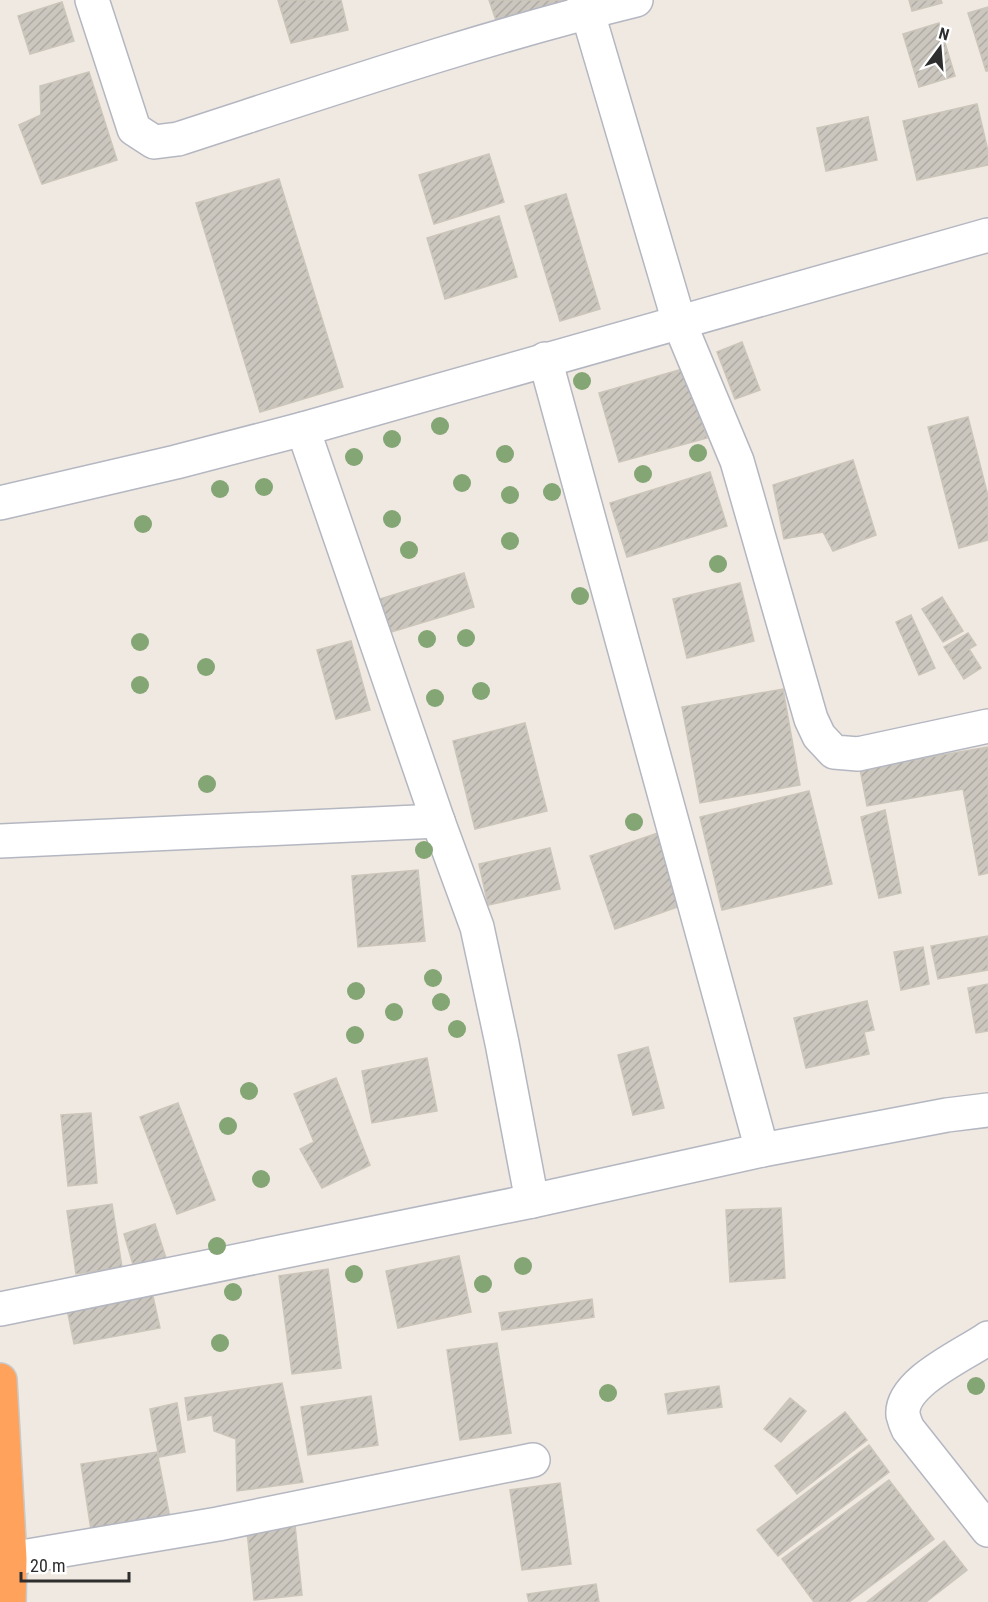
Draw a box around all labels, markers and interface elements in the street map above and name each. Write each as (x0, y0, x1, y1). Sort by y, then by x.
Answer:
north arrow (910, 18, 970, 78)
text: N (937, 24, 951, 45)
scale bar (21, 1545, 129, 1583)
text: 20 m (30, 1555, 65, 1576)

